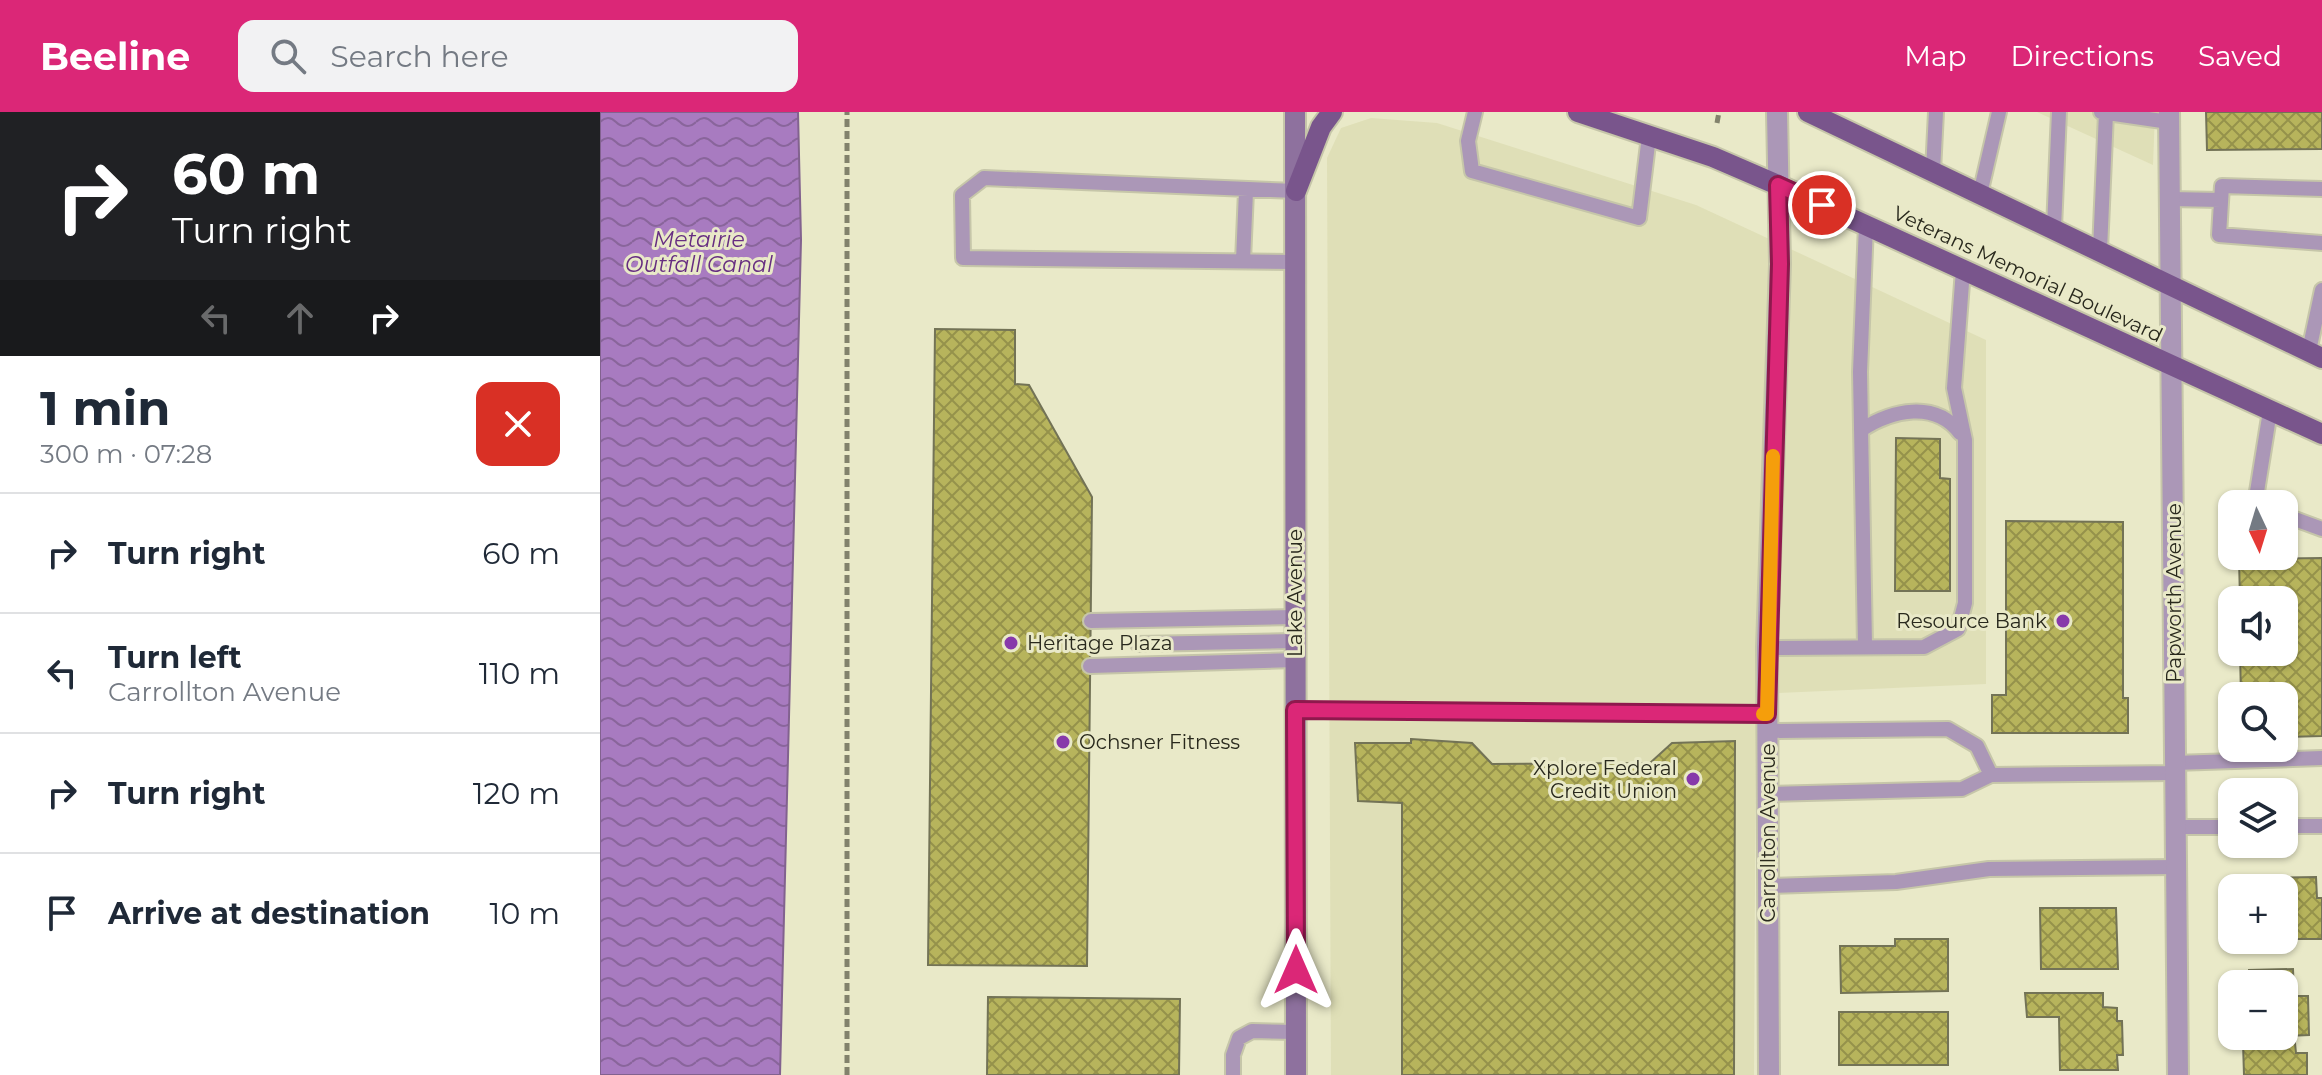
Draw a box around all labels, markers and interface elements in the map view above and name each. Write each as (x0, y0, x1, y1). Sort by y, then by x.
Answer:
search box (238, 20, 798, 92)
text: Beeline (40, 33, 190, 80)
icon: search (266, 34, 310, 78)
text: Search here (330, 38, 509, 75)
text: Map (1904, 39, 1966, 73)
text: Directions (2010, 39, 2154, 73)
text: Saved (2198, 39, 2282, 73)
text: 60 m (172, 140, 320, 208)
icon: right (40, 144, 144, 248)
pin (1788, 171, 1856, 239)
icon: arrive (1800, 183, 1844, 227)
street label: Veterans Memorial Boulevard (1889, 201, 2167, 347)
text: Turn right (172, 208, 352, 252)
water label: Metairie Outfall Canal (625, 226, 773, 278)
icon: left (194, 296, 238, 340)
icon: ahead (278, 296, 322, 340)
icon: right (362, 296, 406, 340)
text: 1 min (40, 379, 170, 437)
button: close (476, 382, 560, 466)
text: 300 m · 07:28 (40, 438, 212, 470)
north arrow (2218, 490, 2298, 570)
map controls (2218, 490, 2298, 1050)
street label: Papworth Avenue (2162, 503, 2186, 683)
street label: Lake Avenue (1283, 529, 1307, 657)
icon: right (40, 531, 84, 575)
text: Turn right (108, 535, 265, 572)
text: 60 m (482, 535, 560, 572)
button: sound (2218, 586, 2298, 666)
place label: Resource Bank (1896, 609, 2047, 633)
marker: Resource Bank (2054, 612, 2072, 630)
place label: Heritage Plaza (1027, 631, 1173, 655)
marker: Heritage Plaza (1002, 634, 1020, 652)
text: Turn left (108, 639, 241, 676)
icon: left (40, 651, 84, 695)
text: 110 m (479, 655, 560, 692)
text: Carrollton Avenue (108, 676, 341, 708)
button: search (2218, 682, 2298, 762)
place label: Ochsner Fitness (1079, 730, 1240, 754)
marker: Ochsner Fitness (1054, 733, 1072, 751)
street label: Carrollton Avenue (1756, 743, 1780, 923)
place label: Xplore Federal Credit Union (1533, 756, 1677, 803)
marker: Xplore Federal Credit Union (1684, 770, 1702, 788)
icon: right (40, 771, 84, 815)
text: Turn right (108, 775, 265, 812)
text: 120 m (473, 775, 560, 812)
button: layers (2218, 778, 2298, 858)
button: + (2218, 874, 2298, 954)
icon: arrive (40, 891, 84, 935)
text: Arrive at destination (108, 895, 430, 932)
text: 10 m (490, 895, 560, 932)
position arrow (1254, 928, 1338, 1012)
button: − (2218, 970, 2298, 1050)

